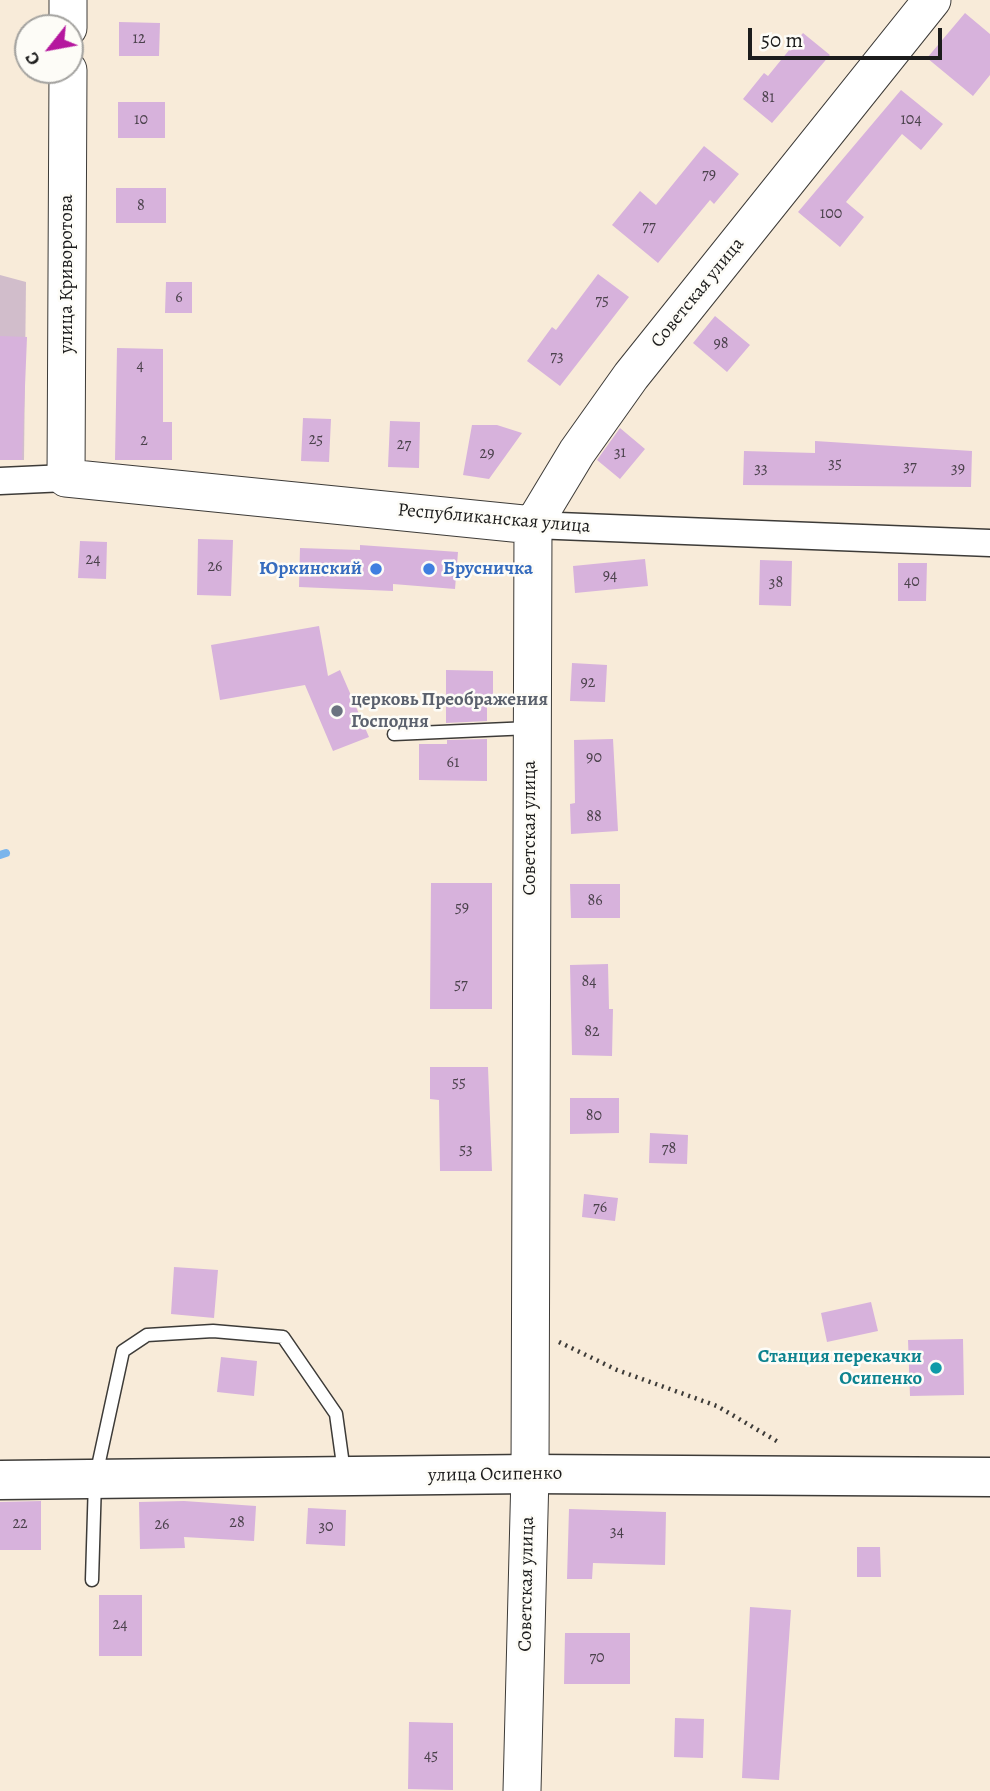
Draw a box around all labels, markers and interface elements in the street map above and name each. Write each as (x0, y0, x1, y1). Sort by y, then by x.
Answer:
north arrow (14, 14, 84, 84)
scale bar (752, 14, 946, 58)
text: 50 m (761, 26, 803, 54)
house number: 12 (132, 29, 146, 49)
text: С (19, 47, 47, 71)
house number: 81 (761, 88, 775, 108)
house number: 10 (134, 110, 148, 130)
house number: 104 (900, 110, 922, 130)
house number: 79 (702, 165, 716, 185)
street label: улица Криворотова (56, 194, 78, 354)
house number: 8 (137, 196, 145, 216)
house number: 100 (820, 204, 842, 224)
house number: 77 (642, 217, 656, 237)
street label: Советская улица (647, 233, 749, 353)
house number: 6 (175, 288, 183, 308)
house number: 75 (595, 291, 609, 311)
house number: 98 (713, 334, 729, 354)
house number: 73 (550, 347, 564, 367)
house number: 4 (136, 356, 144, 376)
house number: 25 (309, 430, 323, 450)
house number: 2 (140, 431, 148, 451)
house number: 27 (397, 435, 411, 455)
house number: 31 (614, 443, 626, 463)
house number: 29 (480, 444, 494, 464)
house number: 35 (828, 454, 842, 474)
house number: 37 (903, 457, 917, 477)
house number: 33 (754, 459, 768, 479)
house number: 39 (951, 459, 965, 479)
street label: Республиканская улица (397, 499, 591, 539)
house number: 24 (86, 550, 100, 570)
house number: 26 (208, 557, 222, 577)
place label: Юркинский (259, 558, 362, 580)
place label: Брусничка (443, 558, 533, 580)
marker: Юркинский (368, 561, 384, 577)
marker: Брусничка (421, 561, 437, 577)
house number: 94 (603, 566, 617, 586)
house number: 40 (904, 572, 920, 592)
house number: 38 (769, 573, 783, 593)
house number: 92 (581, 673, 595, 693)
place label: церковь Преображения Господня (351, 689, 548, 733)
marker: церковь Преображения Господня (329, 703, 345, 719)
house number: 90 (586, 748, 602, 768)
house number: 61 (447, 753, 459, 773)
street label: Советская улица (519, 760, 541, 896)
house number: 88 (586, 807, 602, 827)
house number: 86 (587, 891, 603, 911)
house number: 59 (455, 898, 469, 918)
house number: 84 (581, 972, 597, 992)
house number: 57 (454, 975, 468, 995)
house number: 82 (584, 1022, 600, 1042)
house number: 55 (452, 1073, 466, 1093)
house number: 80 (586, 1106, 602, 1126)
house number: 78 (662, 1139, 676, 1159)
house number: 53 (459, 1140, 473, 1160)
house number: 76 (593, 1198, 607, 1218)
place label: Станция перекачки Осипенко (758, 1346, 922, 1390)
marker: Станция перекачки Осипенко (928, 1360, 944, 1376)
street label: улица Осипенко (428, 1462, 562, 1488)
house number: 28 (229, 1513, 245, 1533)
house number: 22 (12, 1514, 28, 1534)
house number: 26 (155, 1515, 169, 1535)
street label: Советская улица (514, 1516, 540, 1652)
house number: 30 (318, 1517, 334, 1537)
house number: 34 (610, 1522, 624, 1542)
house number: 24 (113, 1615, 127, 1635)
house number: 70 (589, 1648, 605, 1668)
house number: 45 (424, 1746, 438, 1766)

